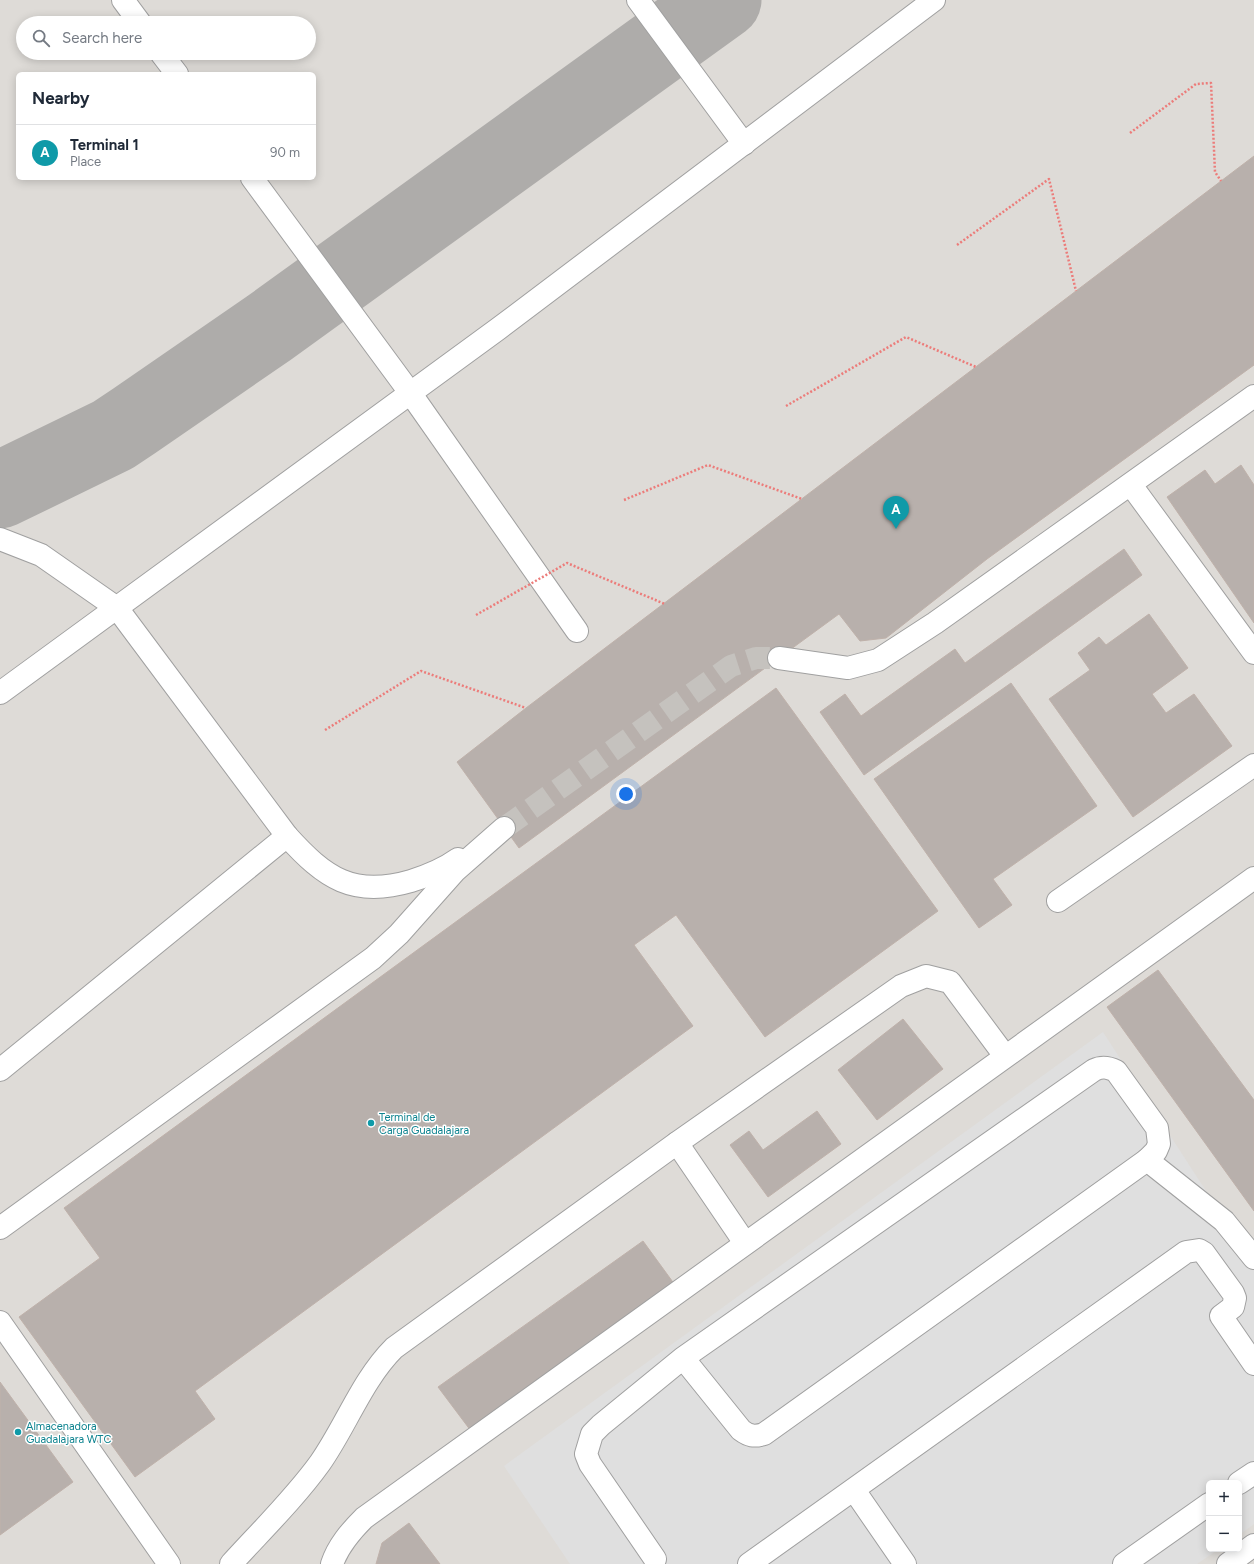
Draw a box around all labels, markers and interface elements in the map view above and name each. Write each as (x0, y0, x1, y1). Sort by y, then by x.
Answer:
search box (16, 16, 316, 60)
icon: search (30, 27, 52, 49)
text: Search here (62, 29, 142, 47)
text: Nearby (32, 88, 90, 108)
text: Terminal 1 (70, 136, 139, 154)
text: A (40, 145, 50, 160)
text: 90 m (270, 145, 300, 160)
text: Place (70, 154, 101, 169)
pin: A (883, 496, 909, 529)
your location (616, 784, 636, 804)
place label: Terminal de Carga Guadalajara (379, 1111, 469, 1137)
marker: Terminal de Carga Guadalajara (366, 1118, 376, 1128)
place label: Almacenadora Guadalajara WTC (26, 1420, 111, 1446)
marker: Almacenadora Guadalajara WTC (13, 1427, 23, 1437)
map controls (1206, 1480, 1242, 1552)
button: + (1206, 1480, 1242, 1516)
button: − (1206, 1516, 1242, 1552)

